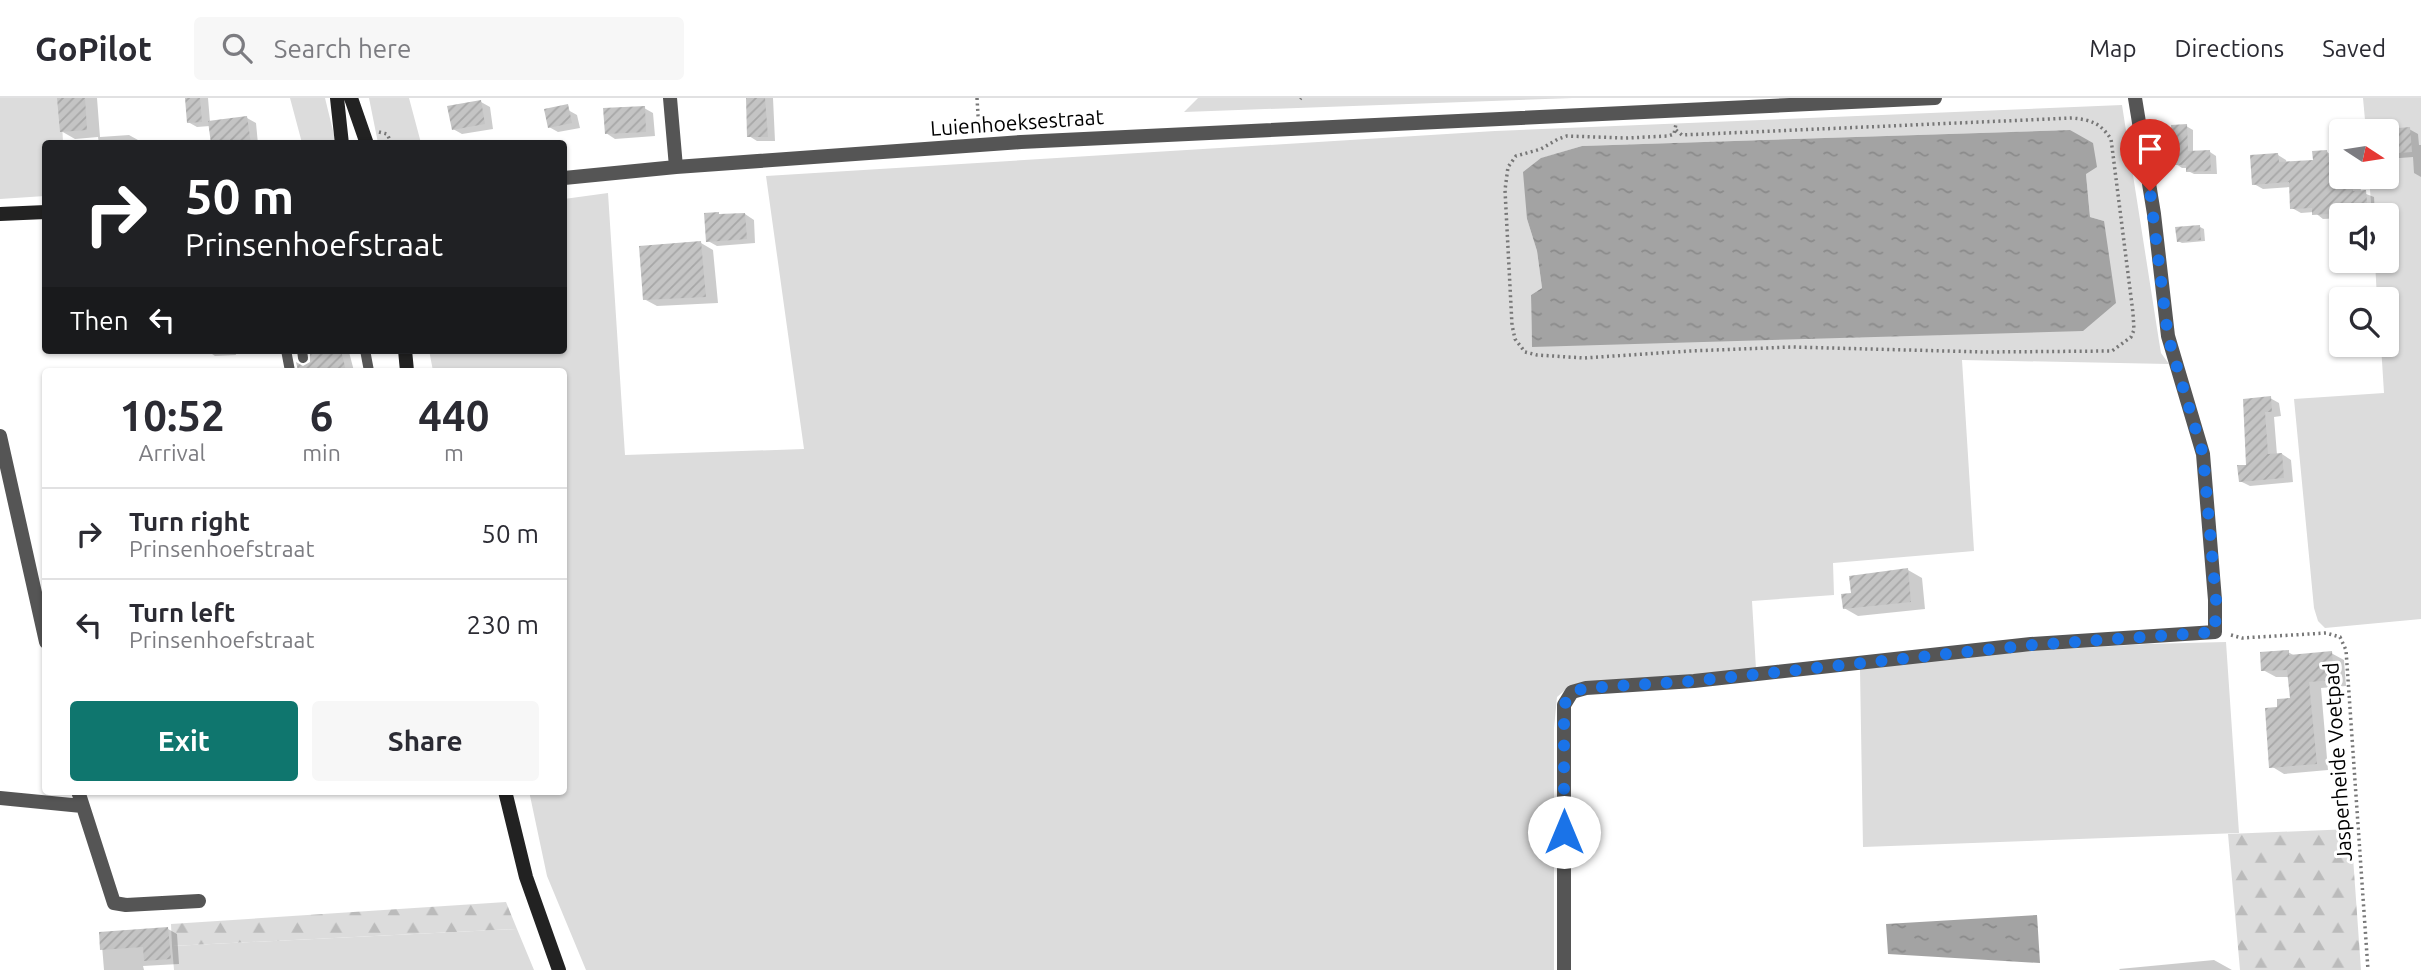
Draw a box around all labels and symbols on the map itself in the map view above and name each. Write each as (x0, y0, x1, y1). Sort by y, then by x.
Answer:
street label: Luienhoeksestraat (929, 104, 1104, 140)
pin (2120, 119, 2180, 191)
north arrow (2329, 119, 2399, 189)
street label: Jasperheide Voetpad (2318, 662, 2356, 862)
position arrow (1527, 795, 1601, 869)

